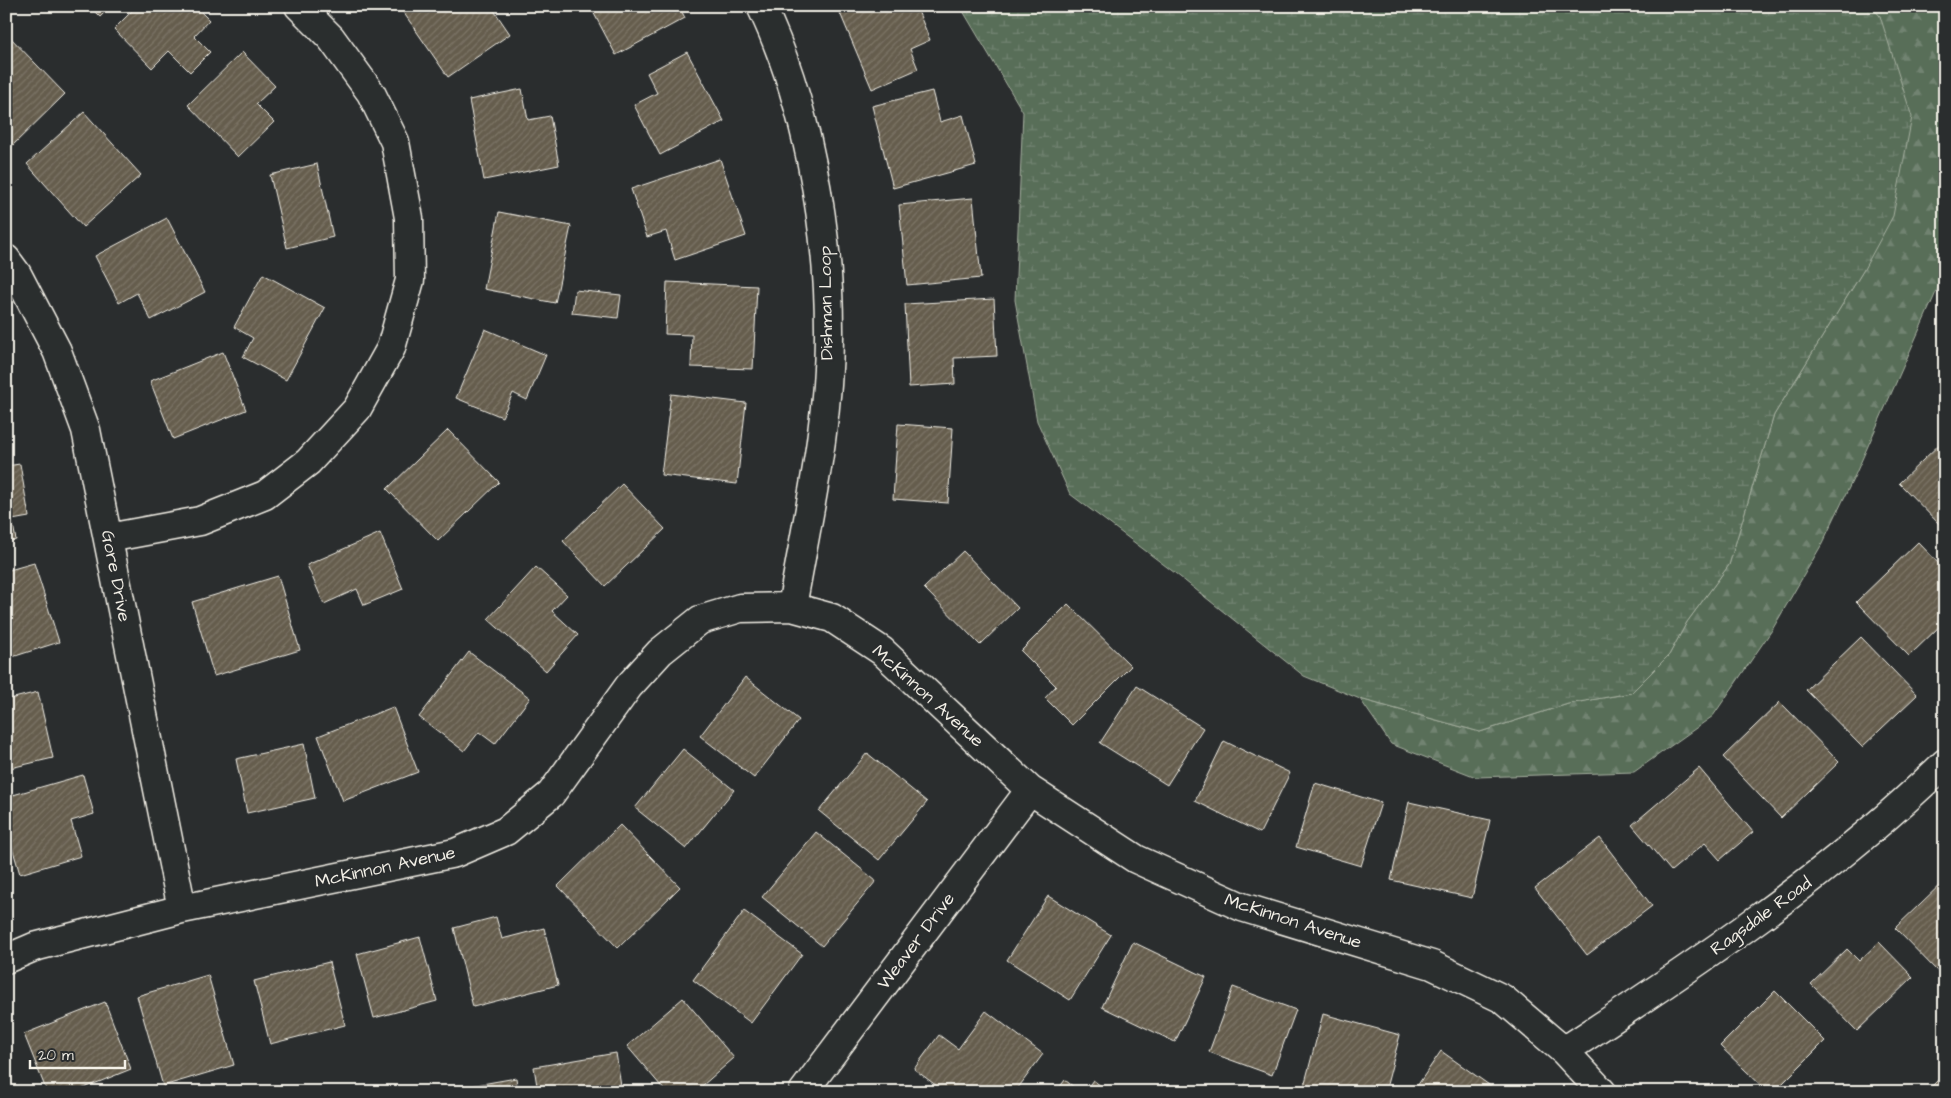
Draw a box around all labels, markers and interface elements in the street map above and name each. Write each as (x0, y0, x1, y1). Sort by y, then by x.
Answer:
street label: Dishman Loop (813, 246, 839, 360)
street label: Gore Drive (95, 528, 137, 624)
street label: McKinnon Avenue (867, 639, 990, 753)
street label: McKinnon Avenue (313, 840, 458, 894)
street label: Ragsdale Road (1705, 871, 1817, 962)
street label: Weaver Drive (871, 887, 961, 995)
street label: McKinnon Avenue (1221, 887, 1365, 955)
scale bar (30, 1038, 125, 1070)
text: 20 m (38, 1045, 74, 1066)

